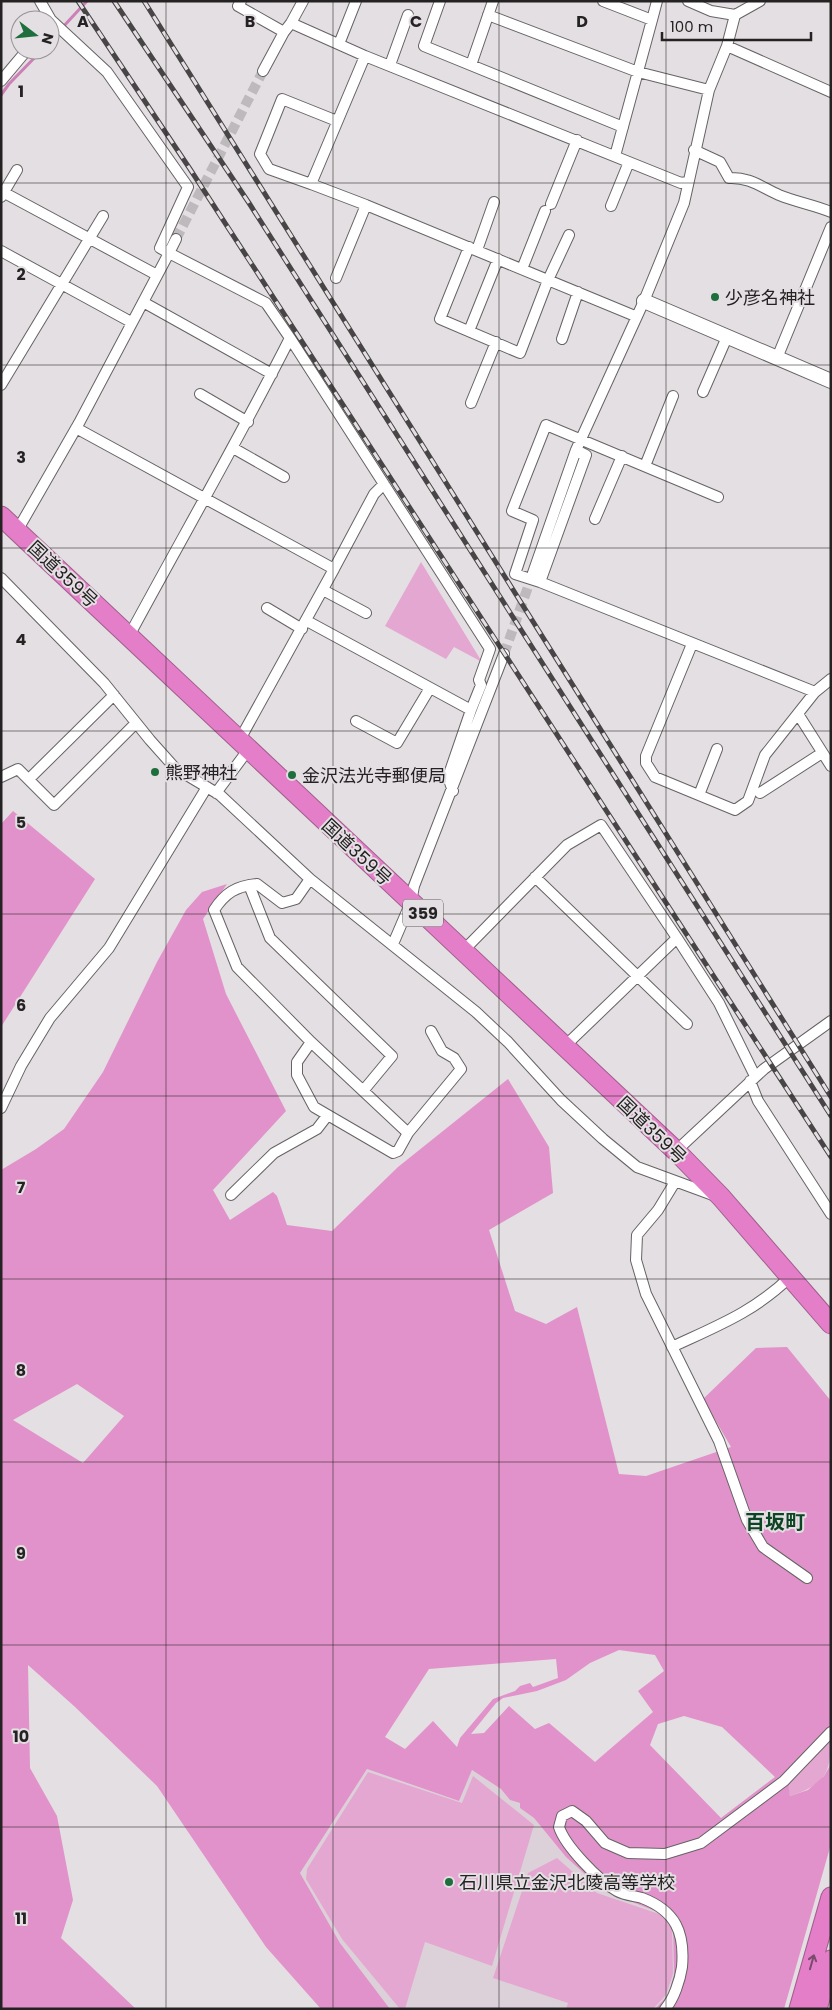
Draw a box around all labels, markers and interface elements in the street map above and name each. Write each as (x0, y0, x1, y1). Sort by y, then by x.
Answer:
north arrow (10, 10, 60, 60)
text: A (77, 10, 89, 33)
text: B (245, 10, 255, 33)
text: C (410, 10, 422, 33)
text: D (576, 10, 588, 33)
scale bar (662, 10, 811, 42)
text: 100 m (670, 16, 713, 37)
text: N (36, 31, 59, 46)
text: 1 (18, 80, 24, 103)
text: 2 (16, 263, 26, 286)
place label: 少彦名神社 (725, 285, 815, 310)
marker: 少彦名神社 (709, 291, 721, 303)
text: 3 (16, 446, 26, 469)
street label: 国道359号 (23, 535, 103, 613)
text: 4 (16, 628, 27, 651)
place label: 熊野神社 (165, 760, 237, 785)
place label: 金沢法光寺郵便局 (302, 763, 446, 788)
marker: 熊野神社 (149, 766, 161, 778)
marker: 金沢法光寺郵便局 (286, 769, 298, 781)
text: 5 (16, 811, 26, 834)
street label: 国道359号 (317, 813, 397, 891)
road number: 359 (403, 900, 443, 926)
text: 6 (16, 994, 26, 1017)
street label: 国道359号 (612, 1091, 692, 1169)
text: 7 (17, 1176, 26, 1199)
text: 8 (16, 1359, 26, 1382)
district label: 百坂町 (745, 1508, 805, 1536)
text: 9 (16, 1542, 26, 1565)
text: 10 (13, 1725, 29, 1748)
place label: 石川県立金沢北陵高等学校 (459, 1870, 675, 1895)
marker: 石川県立金沢北陵高等学校 (443, 1876, 455, 1888)
text: 11 (15, 1907, 27, 1930)
one-way arrow (808, 1954, 818, 1970)

